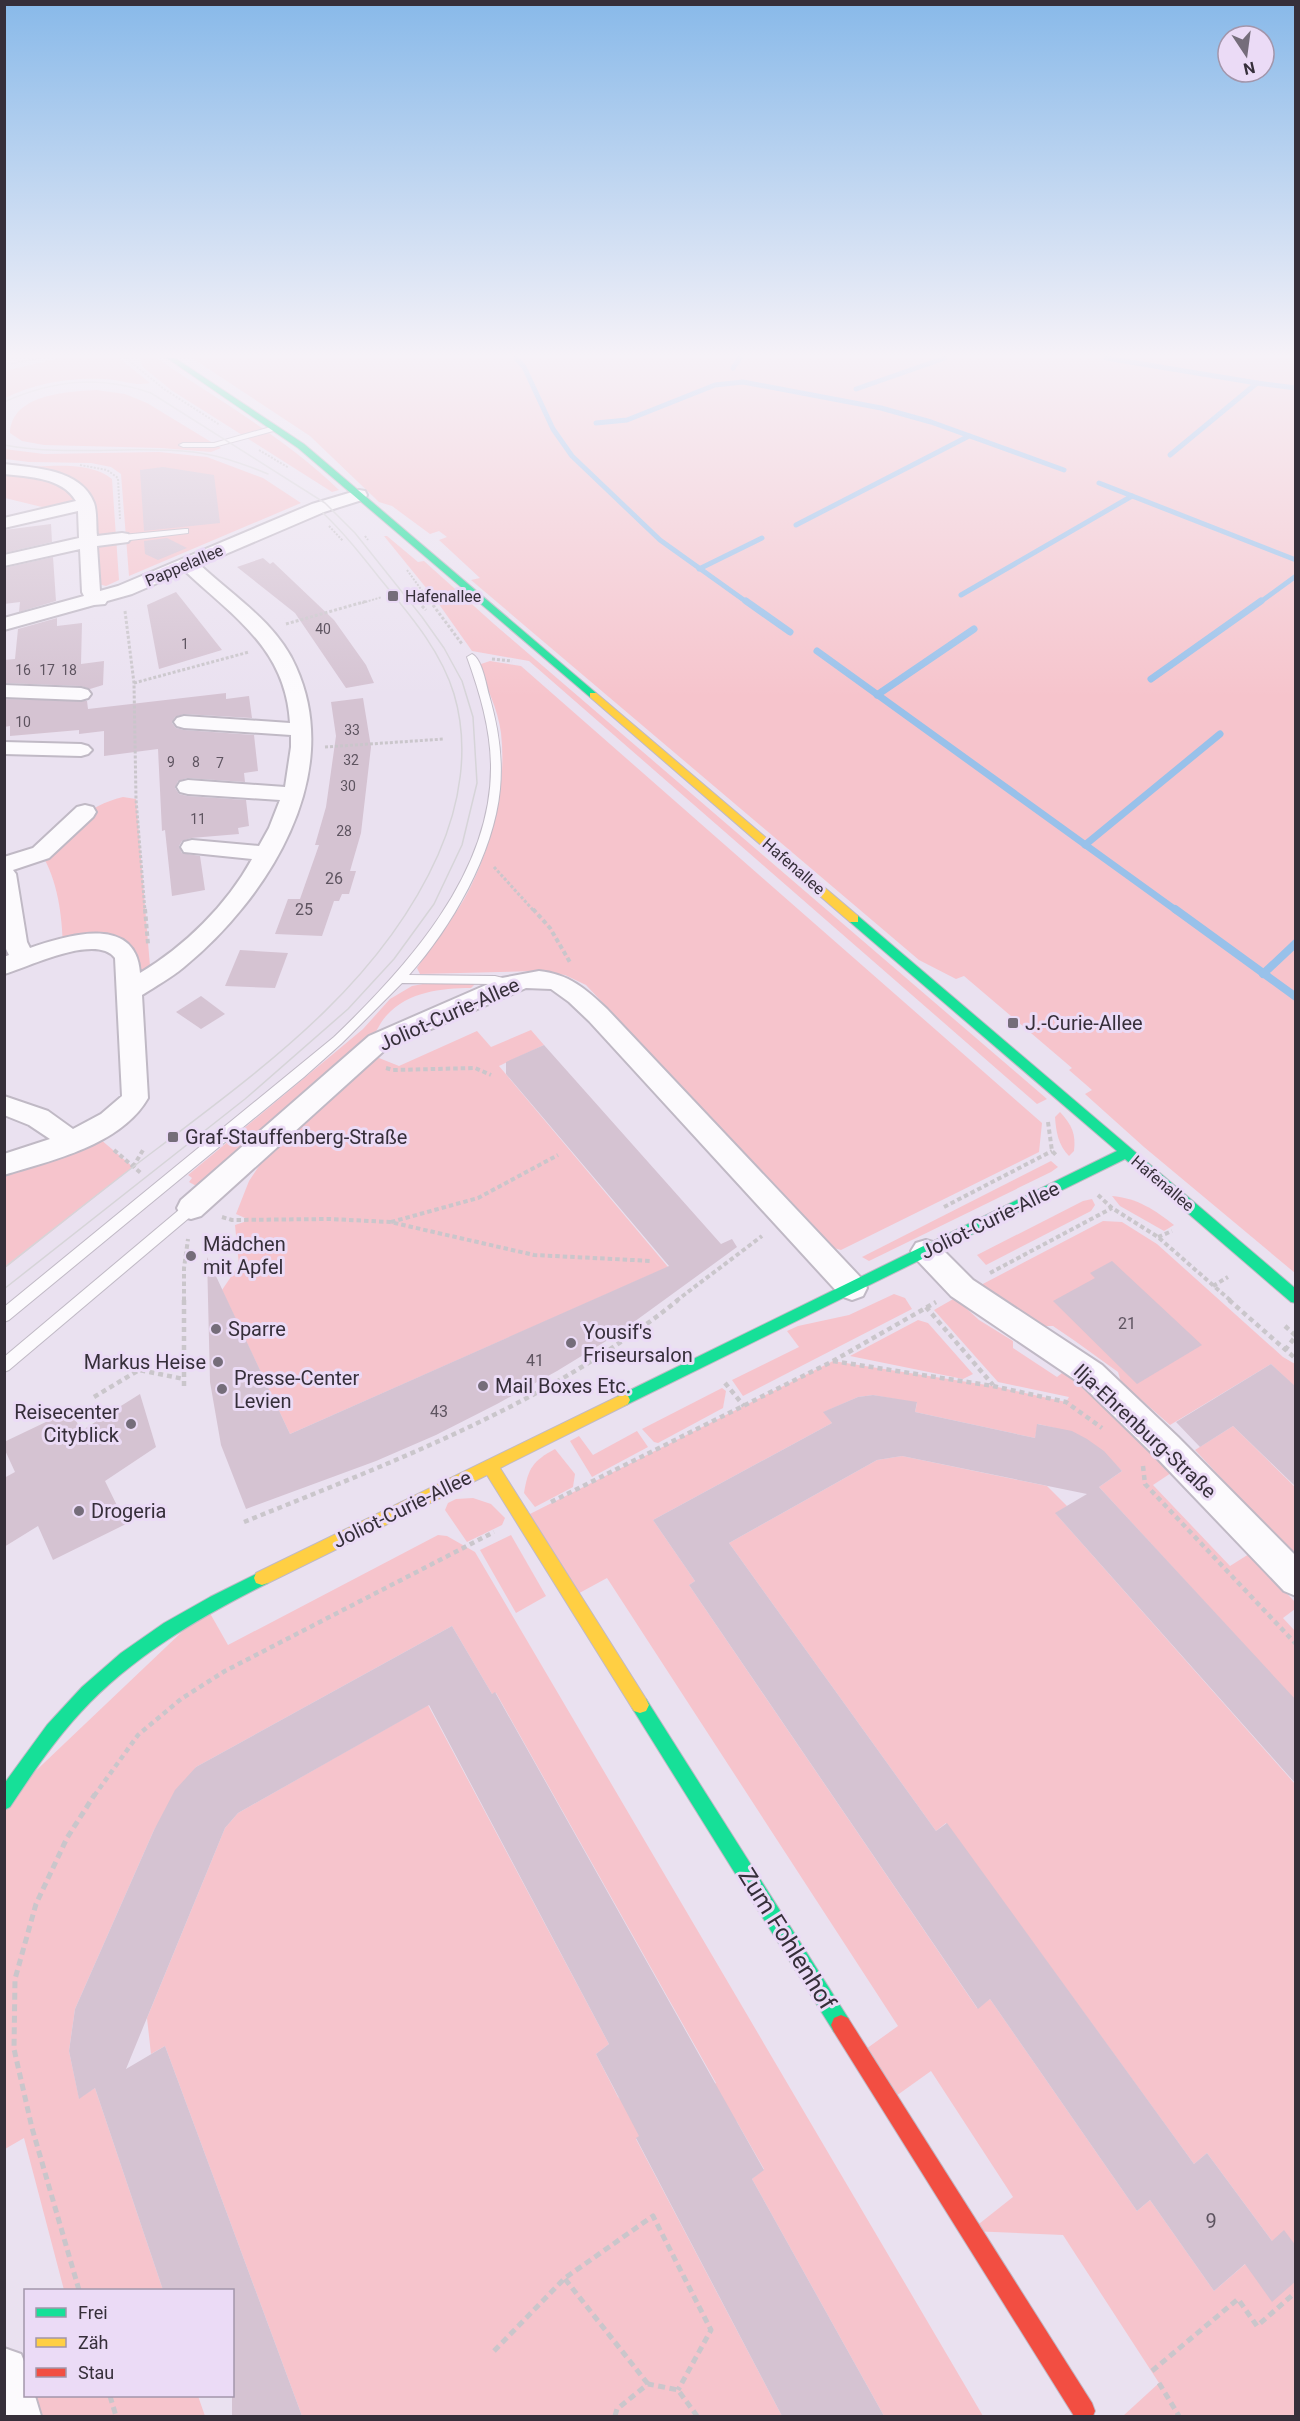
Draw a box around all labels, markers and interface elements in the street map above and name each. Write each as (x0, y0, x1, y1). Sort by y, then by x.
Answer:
north arrow (1216, 24, 1276, 84)
text: N (1242, 58, 1257, 79)
street label: Pappelallee (143, 541, 226, 590)
place label: Hafenallee (405, 587, 481, 606)
marker: Hafenallee (386, 589, 400, 603)
house number: 40 (315, 621, 331, 637)
house number: 1 (181, 636, 189, 652)
house number: 16 (15, 662, 31, 678)
house number: 17 (39, 662, 55, 678)
house number: 18 (61, 662, 77, 678)
house number: 10 (15, 714, 31, 730)
house number: 33 (344, 722, 360, 738)
house number: 32 (343, 752, 359, 768)
house number: 9 (167, 754, 175, 770)
house number: 8 (192, 754, 200, 770)
house number: 7 (216, 755, 224, 771)
house number: 30 (340, 778, 356, 794)
house number: 11 (190, 811, 206, 827)
house number: 28 (336, 823, 352, 839)
street label: Hafenallee (759, 834, 829, 899)
house number: 26 (325, 869, 343, 888)
house number: 25 (295, 900, 313, 919)
street label: Joliot-Curie-Allee (375, 972, 523, 1056)
place label: J.-Curie-Allee (1025, 1011, 1143, 1035)
marker: J.-Curie-Allee (1006, 1016, 1020, 1030)
place label: Graf-Stauffenberg-Straße (185, 1125, 407, 1149)
marker: Graf-Stauffenberg-Straße (166, 1130, 180, 1144)
street label: Hafenallee (1127, 1152, 1198, 1215)
street label: Joliot-Curie-Allee (917, 1176, 1063, 1264)
place label: Mädchen mit Apfel (203, 1232, 286, 1279)
marker: Mädchen mit Apfel (184, 1249, 198, 1263)
house number: 21 (1118, 1314, 1136, 1333)
place label: Sparre (228, 1317, 286, 1341)
place label: Yousif's Friseursalon (583, 1320, 693, 1367)
marker: Sparre (209, 1322, 223, 1336)
marker: Yousif's Friseursalon (564, 1336, 578, 1350)
place label: Markus Heise (84, 1350, 206, 1374)
house number: 41 (526, 1351, 544, 1370)
marker: Markus Heise (211, 1355, 225, 1369)
street label: Ilja-Ehrenburg-Straße (1069, 1359, 1221, 1503)
place label: Presse-Center Levien (234, 1366, 359, 1413)
place label: Mail Boxes Etc. (495, 1374, 631, 1398)
marker: Mail Boxes Etc. (476, 1379, 490, 1393)
marker: Presse-Center Levien (215, 1382, 229, 1396)
place label: Reisecenter Cityblick (14, 1400, 120, 1447)
house number: 43 (430, 1402, 448, 1421)
marker: Reisecenter Cityblick (124, 1417, 138, 1431)
street label: Joliot-Curie-Allee (329, 1465, 475, 1553)
place label: Drogeria (91, 1499, 166, 1523)
marker: Drogeria (72, 1504, 86, 1518)
street label: Zum Fohlenhof (732, 1863, 842, 2015)
house number: 9 (1205, 2209, 1217, 2233)
legend (24, 2289, 234, 2397)
text: Frei (78, 2302, 108, 2323)
text: Zäh (78, 2332, 109, 2353)
text: Stau (78, 2362, 114, 2383)

